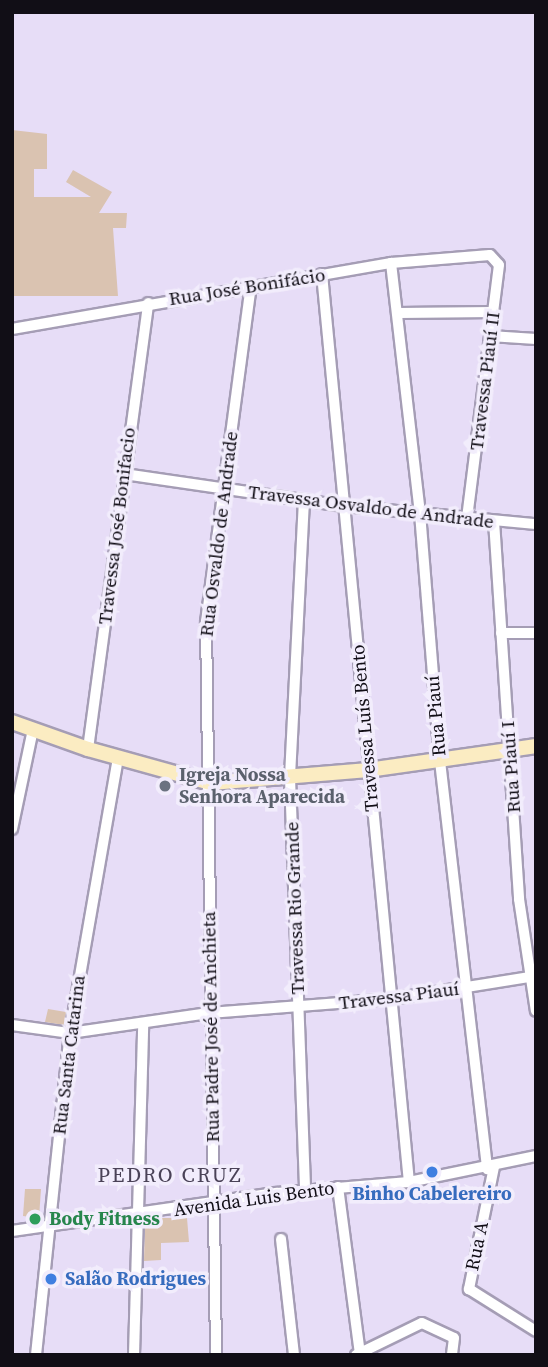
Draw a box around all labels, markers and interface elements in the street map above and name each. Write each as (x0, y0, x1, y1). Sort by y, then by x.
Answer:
street label: Rua José Bonifácio (167, 263, 327, 311)
street label: Travessa Piauí II (465, 310, 505, 452)
street label: Travessa José Bonifacio (94, 426, 140, 626)
street label: Rua Osvaldo de Andrade (195, 430, 243, 638)
street label: Travessa Osvaldo de Andrade (247, 481, 495, 533)
street label: Travessa Luís Bento (346, 644, 384, 812)
street label: Rua Piauí (421, 675, 451, 757)
street label: Rua Piauí I (496, 720, 526, 814)
place label: Igreja Nossa Senhora Aparecida (179, 764, 345, 808)
marker: Igreja Nossa Senhora Aparecida (157, 778, 173, 794)
street label: Travessa Rio Grande (281, 821, 309, 995)
street label: Rua Padre José de Anchieta (198, 911, 224, 1143)
street label: Rua Santa Catarina (48, 974, 90, 1136)
street label: Travessa Piauí (338, 977, 460, 1015)
district label: PEDRO CRUZ (99, 1162, 241, 1188)
marker: Binho Cabelereiro (424, 1164, 440, 1180)
street label: Avenida Luis Bento (172, 1176, 336, 1222)
place label: Binho Cabelereiro (352, 1183, 512, 1205)
place label: Body Fitness (49, 1208, 160, 1230)
marker: Body Fitness (27, 1211, 43, 1227)
street label: Rua A (461, 1219, 493, 1273)
place label: Salão Rodrigues (65, 1268, 206, 1290)
marker: Salão Rodrigues (43, 1271, 59, 1287)

